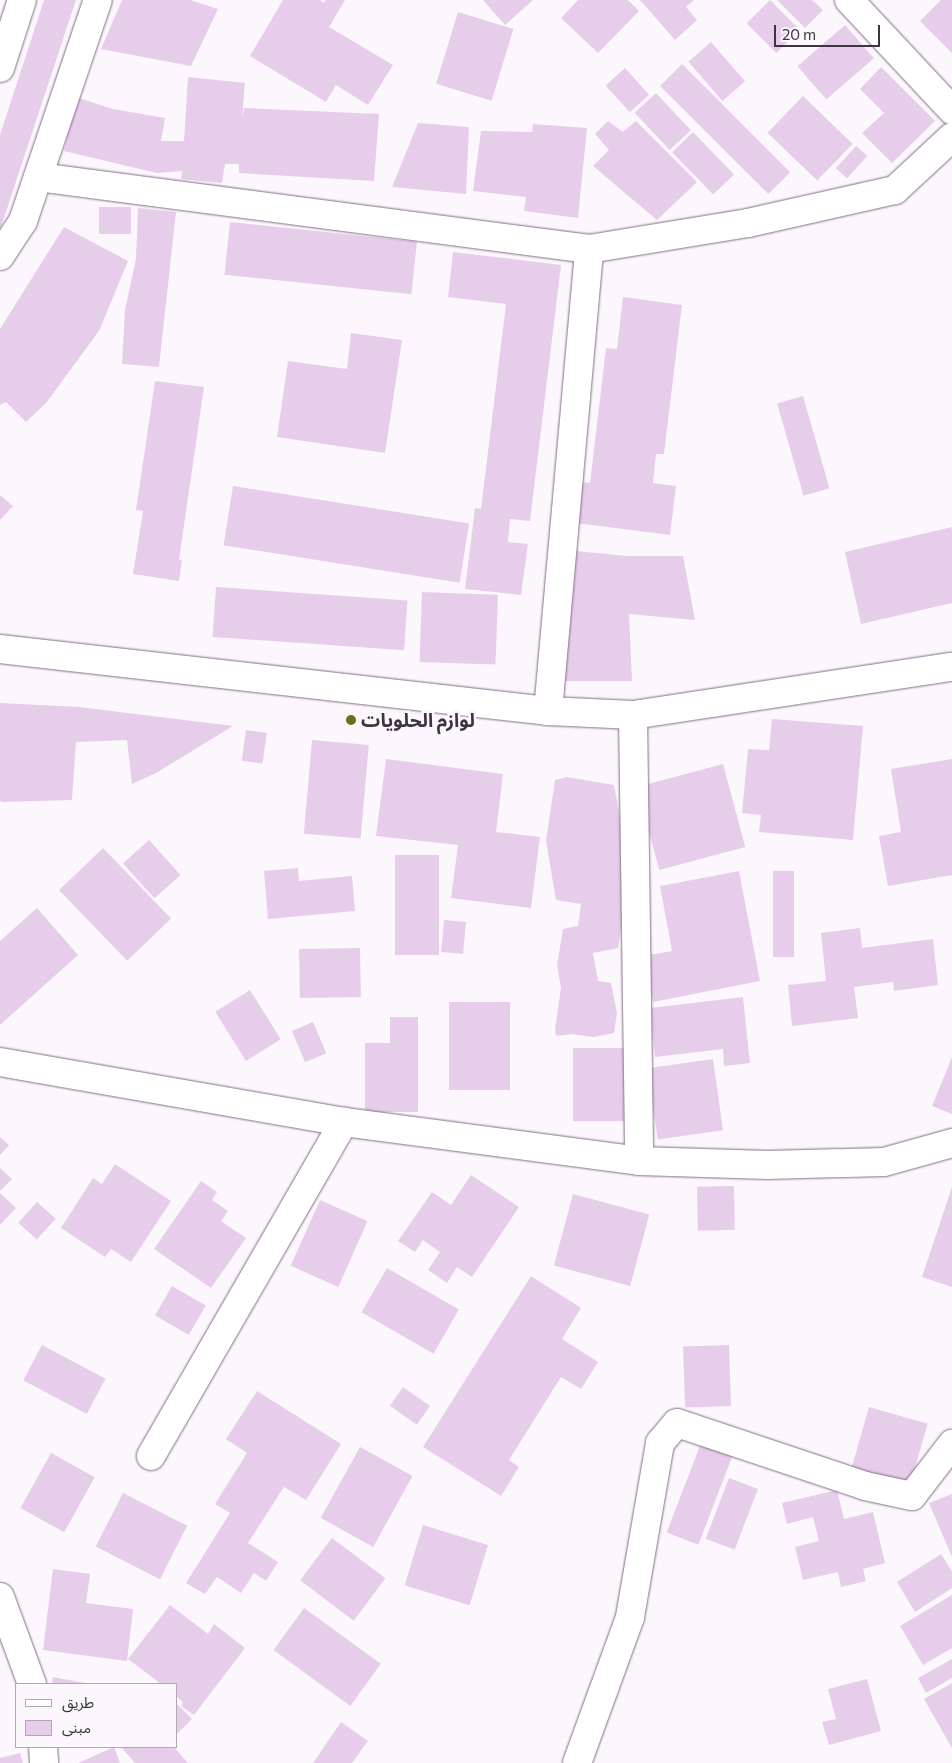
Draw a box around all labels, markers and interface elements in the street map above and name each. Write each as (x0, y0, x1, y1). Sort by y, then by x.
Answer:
scale bar (777, 15, 883, 47)
text: 20 m (782, 25, 816, 43)
place label: لوازم الحلويات (361, 709, 475, 731)
marker: لوازم الحلويات (345, 714, 357, 726)
legend (15, 1683, 178, 1748)
text: طريق (62, 1693, 94, 1711)
text: مبنى (62, 1718, 91, 1736)

